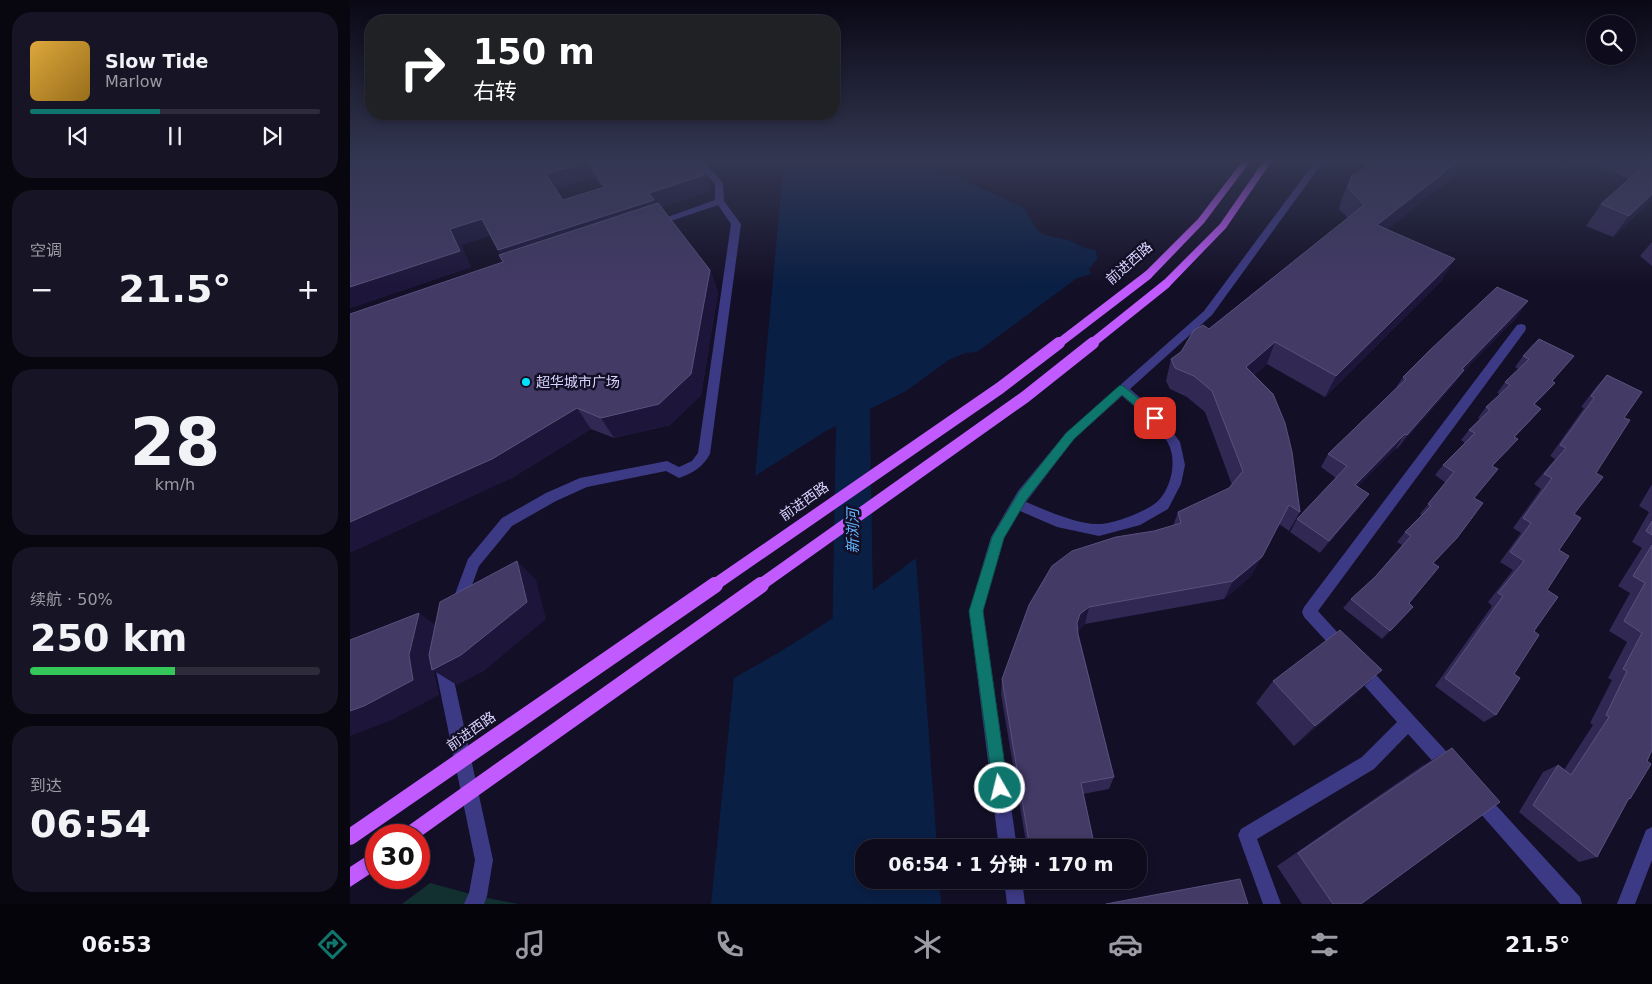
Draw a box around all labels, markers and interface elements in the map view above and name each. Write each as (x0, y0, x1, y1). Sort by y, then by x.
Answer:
map controls (1586, 15, 1636, 65)
button: search (1586, 15, 1636, 65)
text: 150 m (473, 32, 595, 72)
icon: right (390, 35, 455, 100)
text: Slow Tide (105, 50, 208, 72)
text: Marlow (105, 72, 163, 91)
text: 右转 (473, 79, 517, 104)
icon: previous (64, 122, 92, 150)
icon: pause (161, 122, 189, 150)
icon: next (258, 122, 286, 150)
street label: 前进西路 (1103, 239, 1155, 287)
text: 空调 (30, 241, 62, 260)
text: 21.5° (119, 267, 231, 311)
text: − (30, 273, 53, 306)
text: + (297, 273, 320, 306)
place label: 超华城市广场 (536, 374, 620, 390)
marker: 超华城市广场 (520, 376, 532, 388)
pin (1134, 397, 1176, 439)
icon: arrive (1141, 404, 1169, 432)
text: 28 (130, 405, 220, 480)
text: km/h (155, 475, 195, 494)
street label: 前进西路 (776, 478, 832, 524)
water label: 新浏河 (844, 506, 862, 554)
text: 续航 · 50% (30, 590, 113, 609)
text: 250 km (30, 616, 187, 660)
street label: 前进西路 (443, 708, 499, 754)
position arrow (973, 761, 1025, 813)
text: 到达 (30, 776, 62, 795)
text: 06:54 (30, 802, 151, 846)
speed limit sign: 30 (365, 824, 430, 889)
text: 06:54 · 1 分钟 · 170 m (888, 853, 1114, 875)
icon: directions (315, 927, 350, 962)
icon: music (513, 927, 548, 962)
icon: phone (712, 927, 747, 962)
icon: climate (910, 927, 945, 962)
icon: car (1108, 927, 1143, 962)
icon: filters (1307, 927, 1342, 962)
text: 06:53 (82, 932, 152, 957)
text: 21.5° (1505, 932, 1570, 957)

